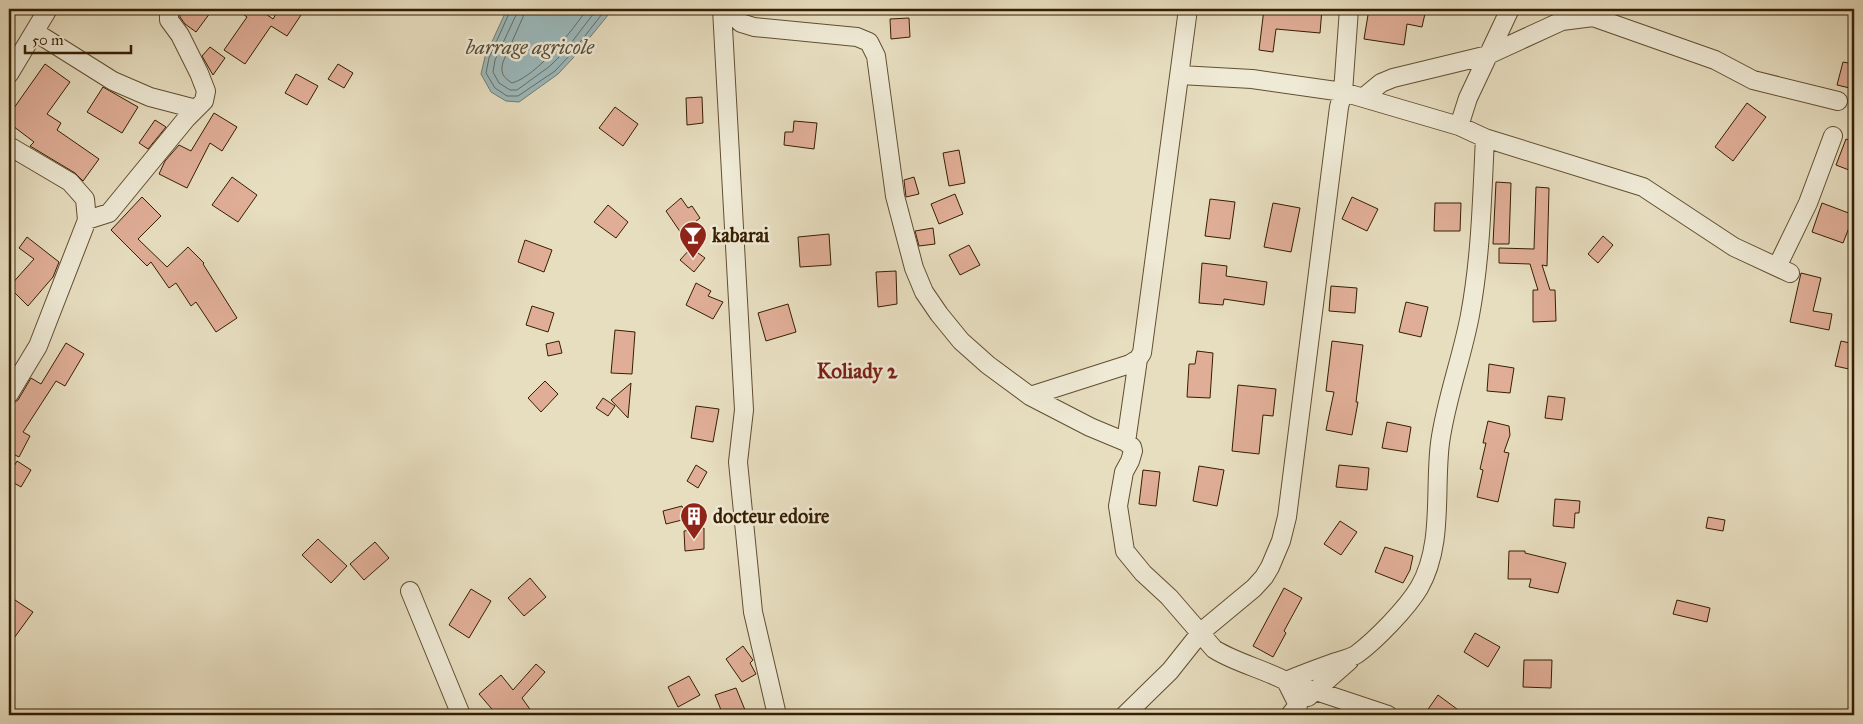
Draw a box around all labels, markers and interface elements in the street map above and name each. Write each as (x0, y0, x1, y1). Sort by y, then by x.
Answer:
scale bar (25, 22, 131, 54)
text: 50 m (32, 31, 64, 49)
water label: barrage agricole (465, 34, 595, 60)
bar icon: kabarai (678, 220, 708, 259)
place label: kabarai (712, 223, 770, 247)
district label: Koliady 2 (817, 358, 898, 384)
building icon: docteur edoire (679, 501, 709, 540)
place label: docteur edoire (713, 504, 830, 528)

